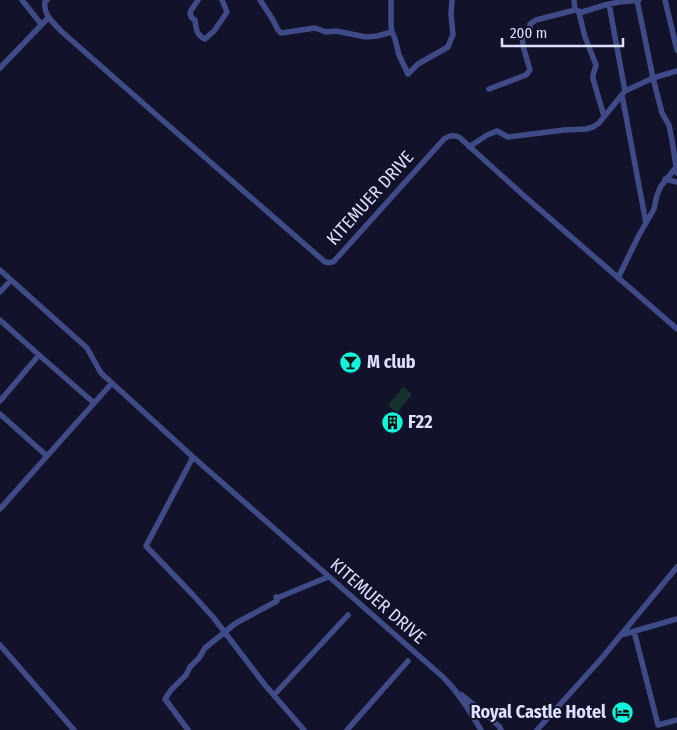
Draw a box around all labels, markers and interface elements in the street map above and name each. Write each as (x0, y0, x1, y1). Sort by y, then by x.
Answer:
scale bar (502, 15, 623, 47)
text: 200 m (510, 24, 547, 42)
street label: KITEMUER DRIVE (322, 146, 418, 250)
bar icon: M club (339, 350, 363, 374)
place label: M club (367, 351, 416, 373)
building icon: F22 (380, 410, 404, 434)
place label: F22 (408, 411, 433, 433)
street label: KITEMUER DRIVE (326, 554, 430, 648)
hotel icon: Royal Castle Hotel (610, 700, 634, 724)
place label: Royal Castle Hotel (471, 701, 606, 723)

